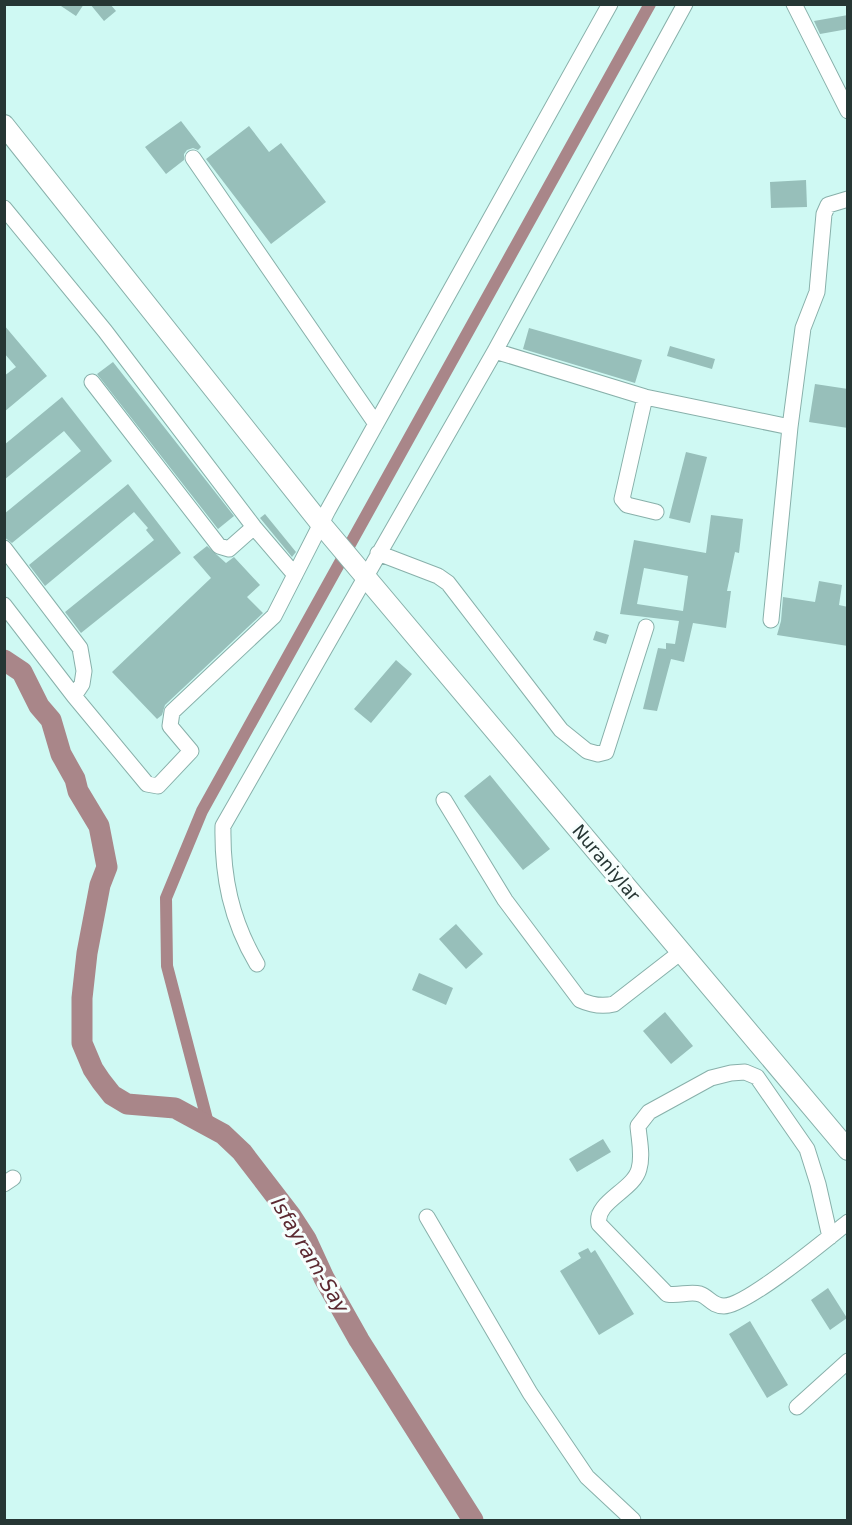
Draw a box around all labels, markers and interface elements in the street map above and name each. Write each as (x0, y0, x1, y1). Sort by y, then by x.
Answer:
street label: Nuraniylar (568, 820, 645, 906)
water label: Isfayram-Say (266, 1192, 355, 1318)

